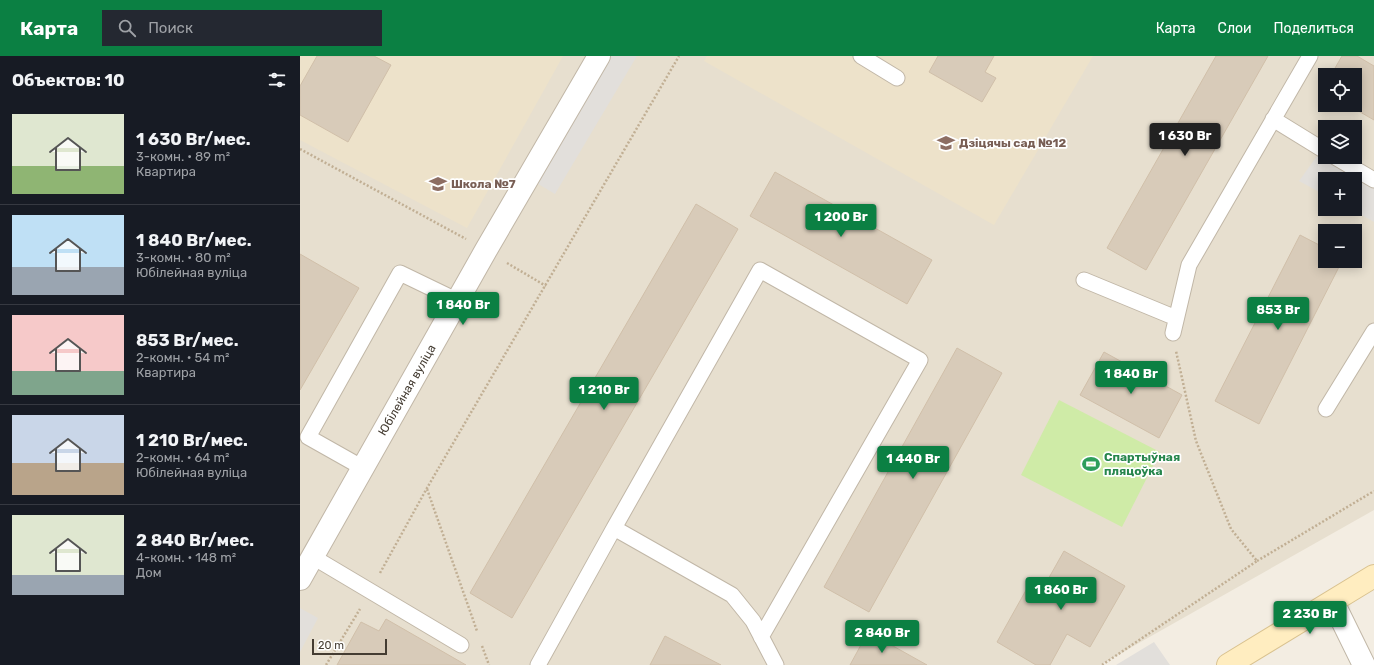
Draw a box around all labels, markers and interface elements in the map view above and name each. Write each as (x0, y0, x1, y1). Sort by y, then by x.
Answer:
search box (102, 10, 382, 46)
text: Карта (20, 17, 78, 40)
icon: search (116, 17, 138, 39)
text: Поиск (148, 19, 193, 37)
text: Карта (1156, 20, 1196, 37)
text: Слои (1218, 20, 1252, 37)
text: Поделиться (1274, 20, 1354, 37)
map controls (1318, 68, 1362, 268)
button: locate (1318, 68, 1362, 112)
icon: filters (266, 69, 288, 91)
text: Объектов: 10 (12, 70, 125, 90)
button: layers (1318, 120, 1362, 164)
pin: 1 630 Br (1144, 123, 1226, 157)
text: 1 630 Br (1159, 128, 1211, 143)
text: 1 630 Br/мес. (136, 129, 251, 149)
icon: home (44, 130, 92, 178)
school or university icon: Дзіцячы сад №12 (936, 133, 956, 153)
place label: Дзіцячы сад №12 (959, 136, 1067, 150)
text: 3-комн. · 89 m² (136, 149, 230, 164)
text: Квартира (136, 164, 196, 179)
button: + (1318, 172, 1362, 216)
school or university icon: Школа №7 (428, 174, 448, 194)
place label: Школа №7 (451, 177, 516, 191)
pin: 1 200 Br (800, 204, 882, 238)
text: 1 200 Br (814, 209, 868, 224)
button: − (1318, 224, 1362, 268)
text: 1 840 Br/мес. (136, 230, 252, 250)
icon: home (44, 231, 92, 279)
text: 3-комн. · 80 m² (136, 250, 231, 265)
text: Юбілейная вуліца (136, 265, 247, 280)
pin: 1 840 Br (422, 292, 504, 326)
text: 1 840 Br (436, 297, 490, 312)
pin: 853 Br (1245, 297, 1311, 331)
text: 853 Br (1256, 302, 1300, 317)
text: 853 Br/мес. (136, 330, 238, 350)
icon: home (44, 331, 92, 379)
street label: Юбілейная вуліца (375, 342, 439, 438)
text: 2-комн. · 54 m² (136, 350, 229, 365)
pin: 1 840 Br (1090, 361, 1172, 395)
text: Квартира (136, 365, 196, 380)
text: 1 840 Br (1104, 366, 1158, 381)
pin: 1 210 Br (563, 377, 645, 411)
text: 1 210 Br (579, 382, 629, 397)
text: 1 210 Br/мес. (136, 430, 248, 450)
icon: home (44, 431, 92, 479)
pin: 1 440 Br (872, 446, 954, 480)
text: 2-комн. · 64 m² (136, 450, 230, 465)
place label: Спартыўная пляцоўка (1104, 450, 1180, 478)
text: 1 440 Br (886, 451, 940, 466)
sports icon: Спартыўная пляцоўка (1081, 454, 1101, 474)
text: Юбілейная вуліца (136, 465, 247, 480)
text: 2 840 Br/мес. (136, 530, 254, 550)
icon: home (44, 531, 92, 579)
text: 4-комн. · 148 m² (136, 550, 236, 565)
text: Дом (136, 565, 162, 580)
pin: 1 860 Br (1020, 577, 1102, 611)
text: 1 860 Br (1034, 582, 1088, 597)
pin: 2 230 Br (1269, 601, 1351, 635)
text: 2 230 Br (1283, 606, 1337, 621)
pin: 2 840 Br (841, 620, 923, 654)
text: 2 840 Br (854, 625, 910, 640)
scale bar (312, 637, 387, 656)
text: 20 m (318, 639, 344, 652)

